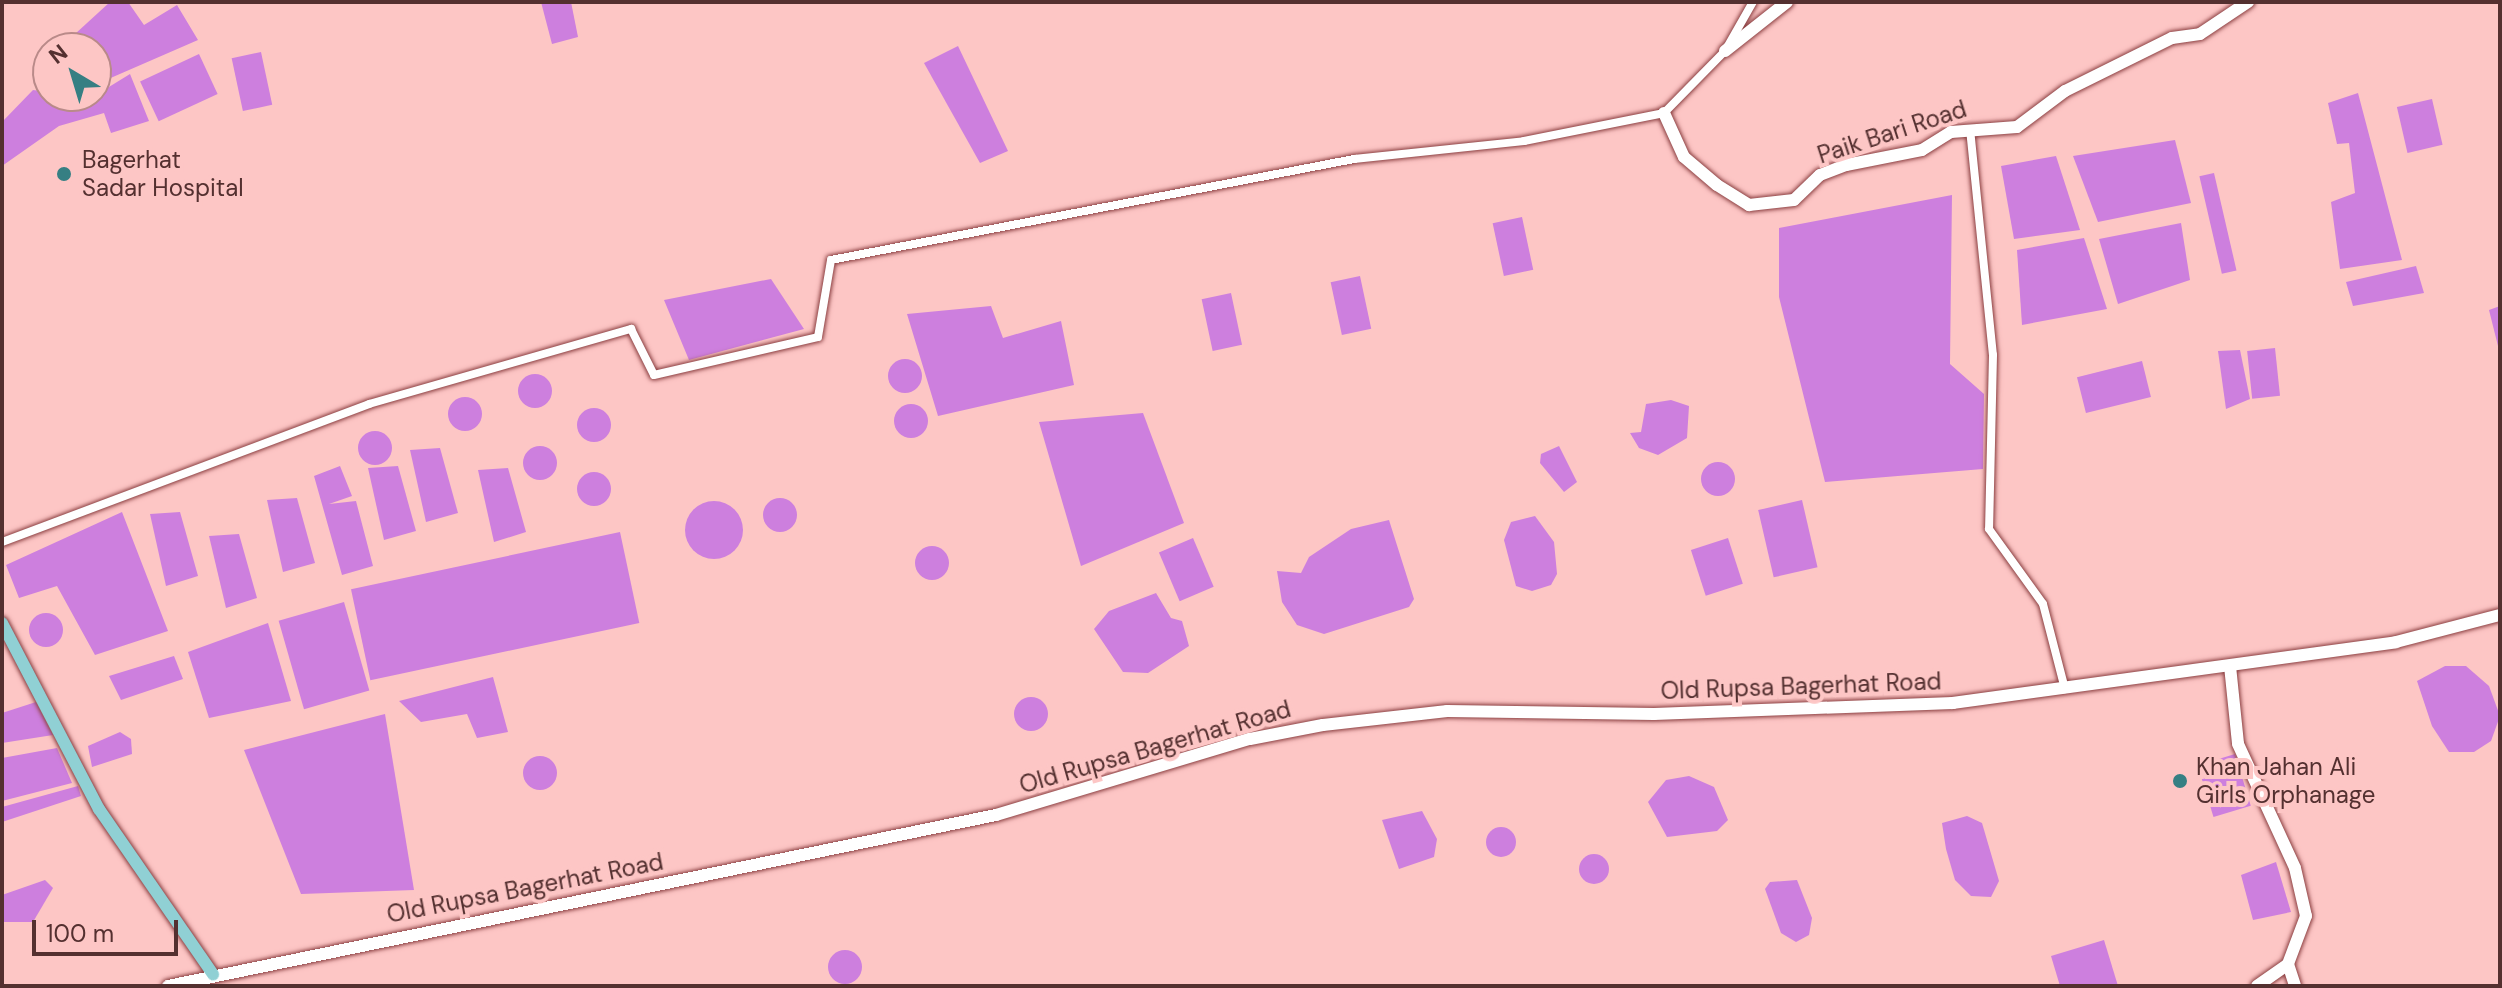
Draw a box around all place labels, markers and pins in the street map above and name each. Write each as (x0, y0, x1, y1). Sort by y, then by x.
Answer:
place label: Bagerhat Sadar Hospital (82, 146, 244, 202)
marker: Bagerhat Sadar Hospital (53, 163, 75, 185)
place label: Khan Jahan Ali Girls Orphanage (2196, 753, 2375, 809)
marker: Khan Jahan Ali Girls Orphanage (2171, 772, 2189, 790)

